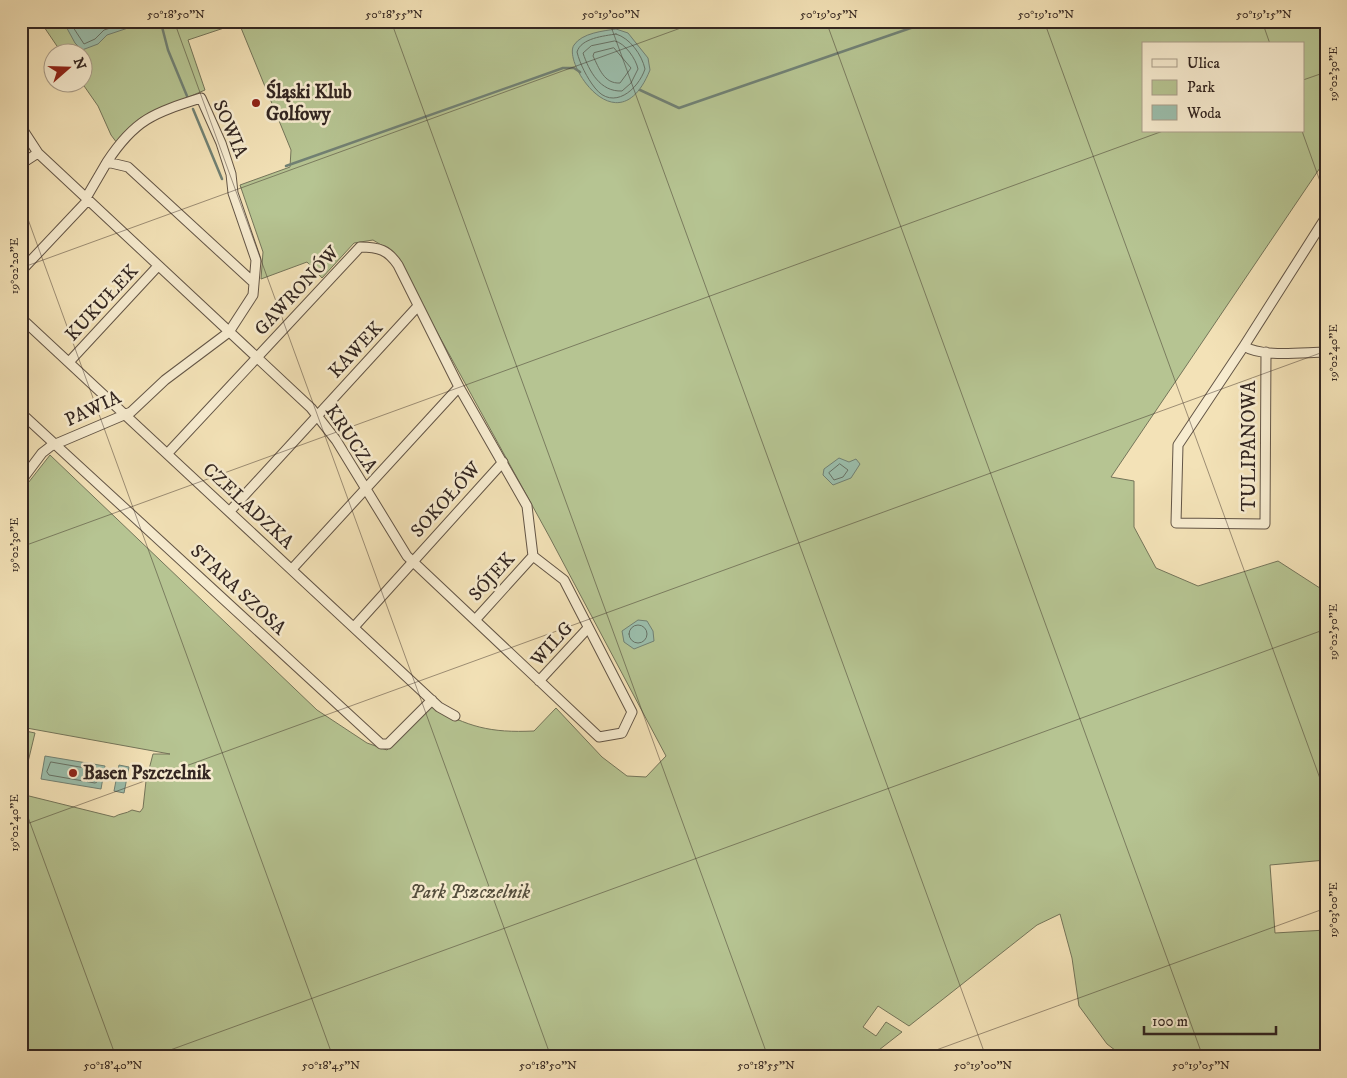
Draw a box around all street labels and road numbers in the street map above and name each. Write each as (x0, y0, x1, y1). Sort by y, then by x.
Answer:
street label: SOWIA (208, 97, 253, 162)
street label: GAWRONÓW (248, 240, 345, 341)
street label: KUKUŁEK (61, 260, 144, 346)
street label: KAWEK (324, 316, 388, 383)
street label: TULIPANOWA (1238, 380, 1261, 511)
street label: PAWIA (61, 386, 126, 432)
street label: KRUCZA (320, 401, 383, 478)
street label: SOKOŁÓW (405, 456, 486, 543)
street label: CZELADZKA (198, 458, 299, 555)
street label: STARA SZOSA (185, 540, 291, 641)
street label: SÓJEK (463, 546, 520, 606)
street label: WILG (525, 617, 578, 672)

